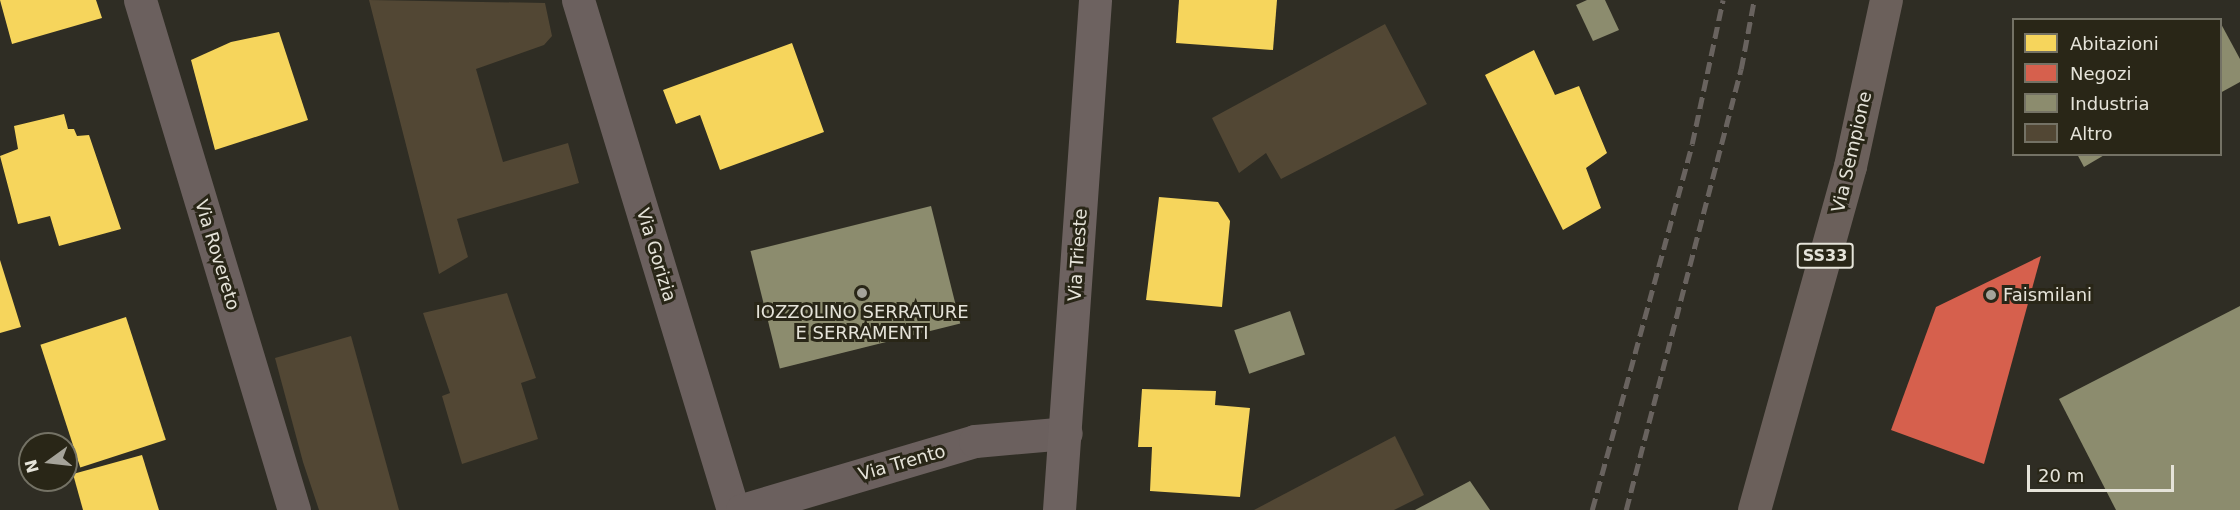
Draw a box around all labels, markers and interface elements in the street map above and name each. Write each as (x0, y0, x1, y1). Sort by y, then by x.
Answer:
legend (2012, 18, 2222, 156)
text: Abitazioni (2070, 33, 2159, 54)
text: Negozi (2070, 63, 2131, 84)
street label: Via Sempione (1828, 89, 1876, 215)
text: Industria (2070, 93, 2149, 114)
text: Altro (2070, 123, 2112, 144)
street label: Via Rovereto (190, 197, 244, 313)
street label: Via Gorizia (632, 206, 680, 304)
street label: Via Trieste (1064, 208, 1092, 302)
road number: SS33 (1796, 243, 1854, 269)
place label: Faismilani (2003, 284, 2092, 306)
marker: IOZZOLINO SERRATURE E SERRAMENTI (855, 286, 869, 300)
marker: Faismilani (1984, 288, 1998, 302)
place label: IOZZOLINO SERRATURE E SERRAMENTI (755, 302, 969, 344)
north arrow (18, 432, 78, 492)
street label: Via Trento (856, 440, 948, 486)
scale bar (2030, 453, 2177, 491)
text: N (21, 457, 43, 475)
text: 20 m (2038, 465, 2084, 486)

